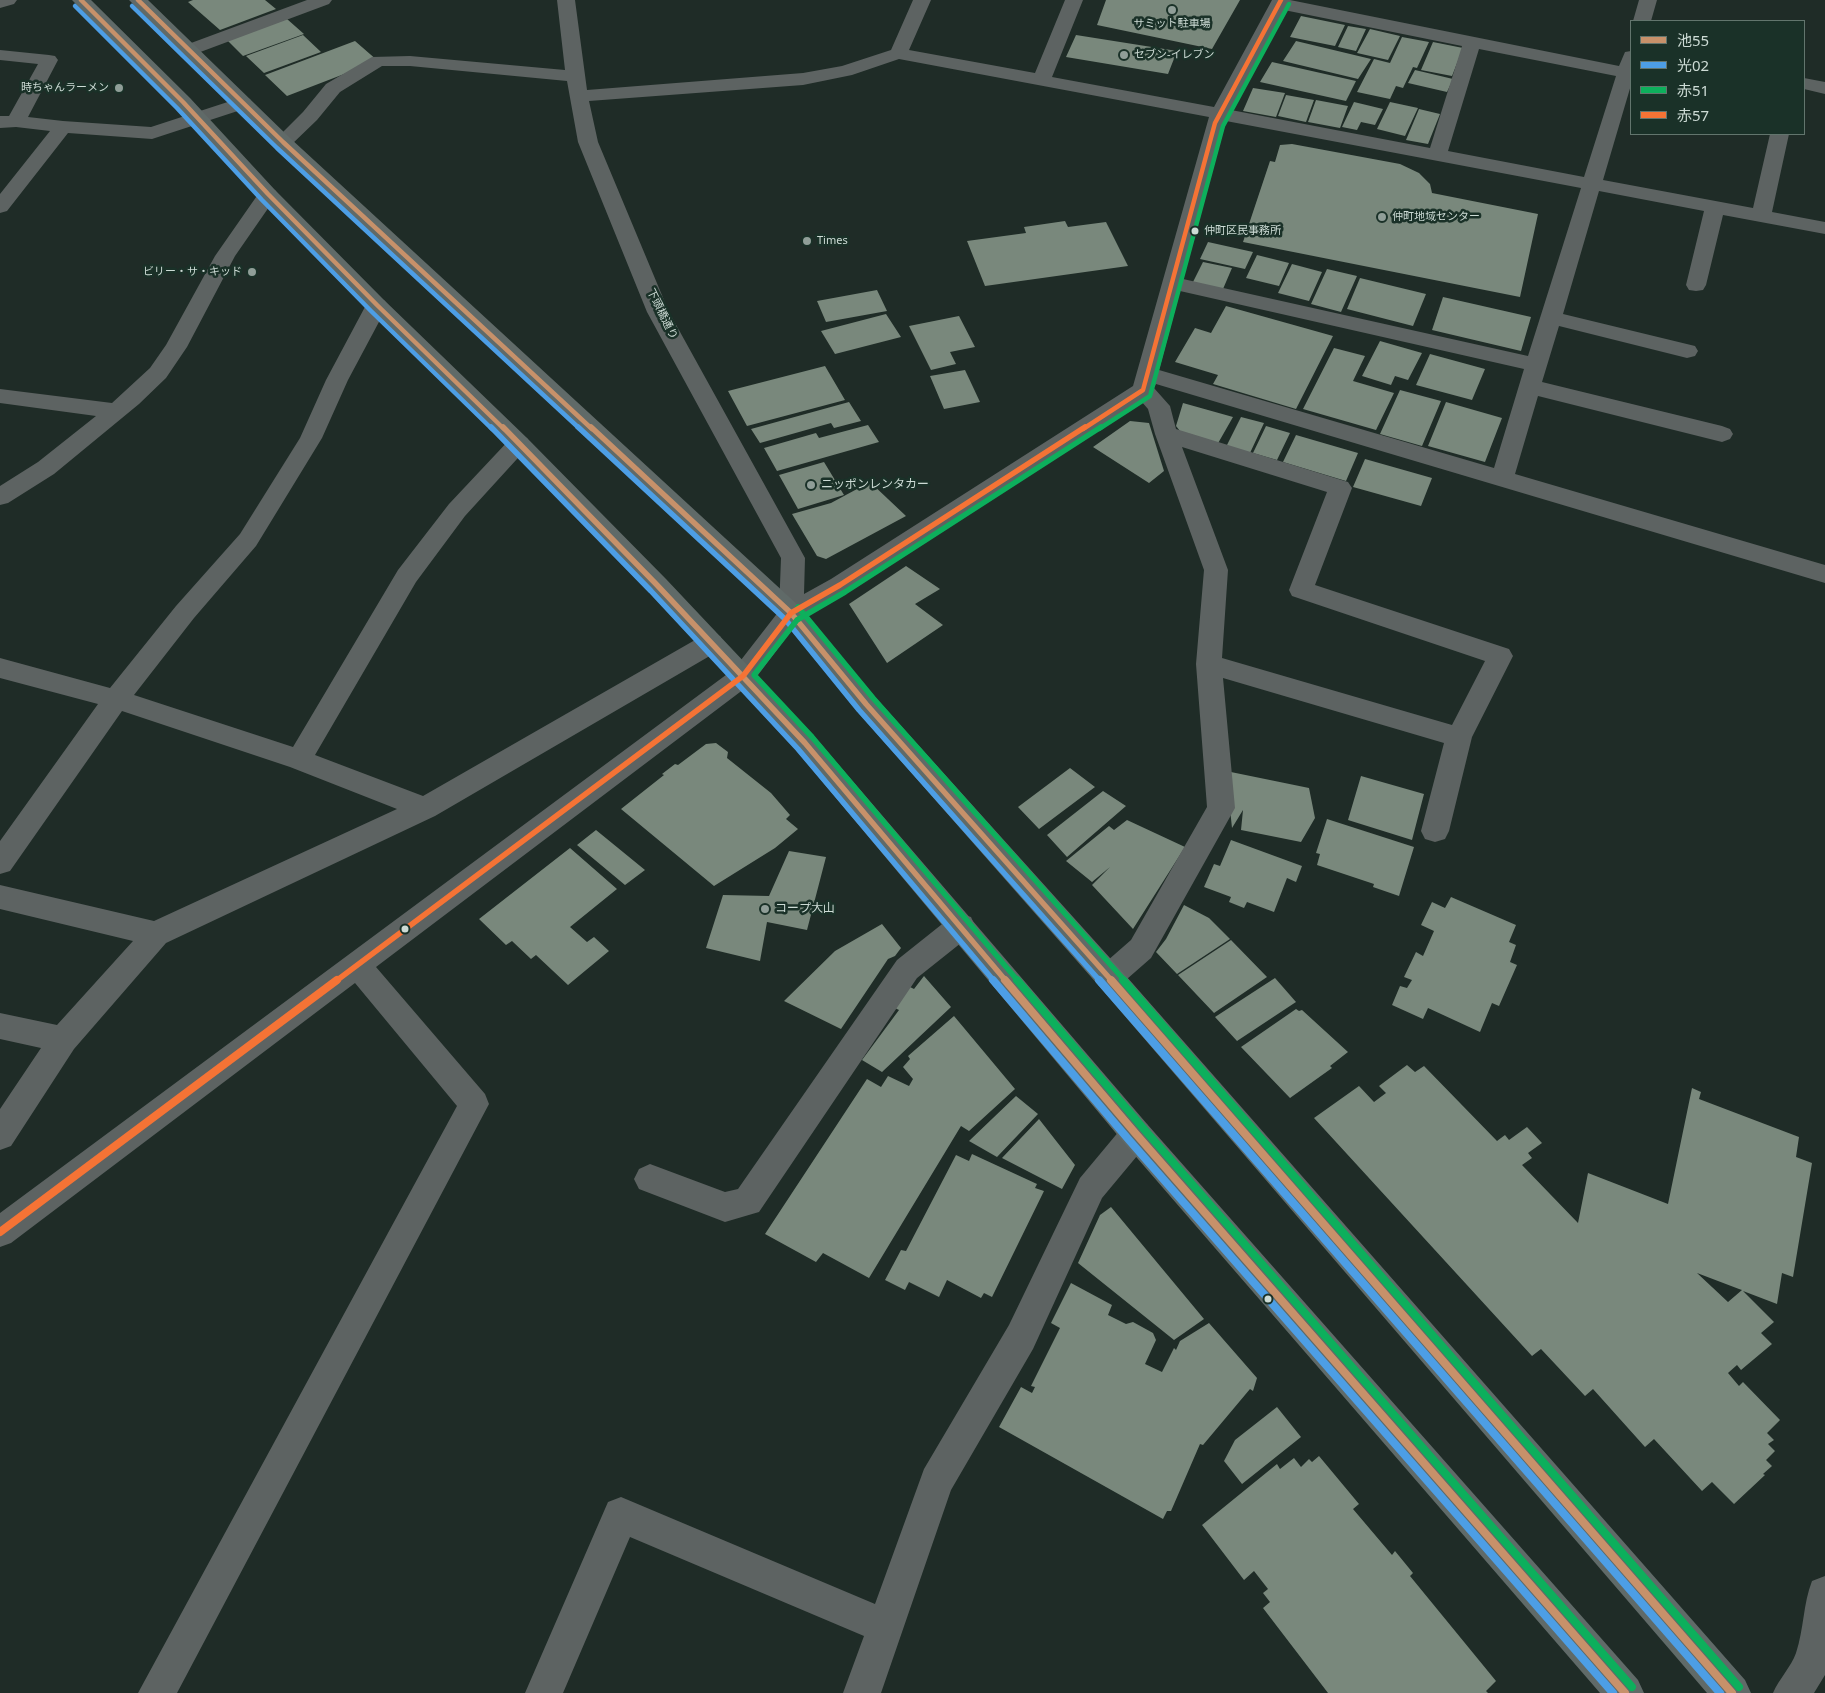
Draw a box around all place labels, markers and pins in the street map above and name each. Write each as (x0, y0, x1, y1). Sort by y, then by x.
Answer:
marker: サミット駐車場 (1166, 4, 1178, 16)
place label: サミット駐車場 (1134, 17, 1210, 31)
place label: セブン-イレブン (1134, 48, 1215, 62)
marker: セブン-イレブン (1118, 49, 1130, 61)
place label: 時ちゃんラーメン (21, 81, 109, 95)
marker: 時ちゃんラーメン (113, 82, 125, 94)
place label: 仲町地域センター (1392, 210, 1480, 224)
marker: 仲町地域センター (1376, 211, 1388, 223)
place label: 仲町区民事務所 (1204, 224, 1281, 238)
marker: 仲町区民事務所 (1190, 226, 1200, 236)
place label: Times (817, 234, 848, 248)
marker: Times (801, 235, 813, 247)
place label: ビリー・サ・キッド (143, 265, 242, 279)
marker: ビリー・サ・キッド (246, 266, 258, 278)
place label: ニッポンレンタカー (821, 478, 929, 492)
marker: ニッポンレンタカー (805, 479, 817, 491)
place label: コープ大山 (775, 902, 835, 916)
marker: コープ大山 (759, 903, 771, 915)
unlabelled marker (400, 924, 410, 934)
unlabelled marker (1263, 1294, 1273, 1304)

